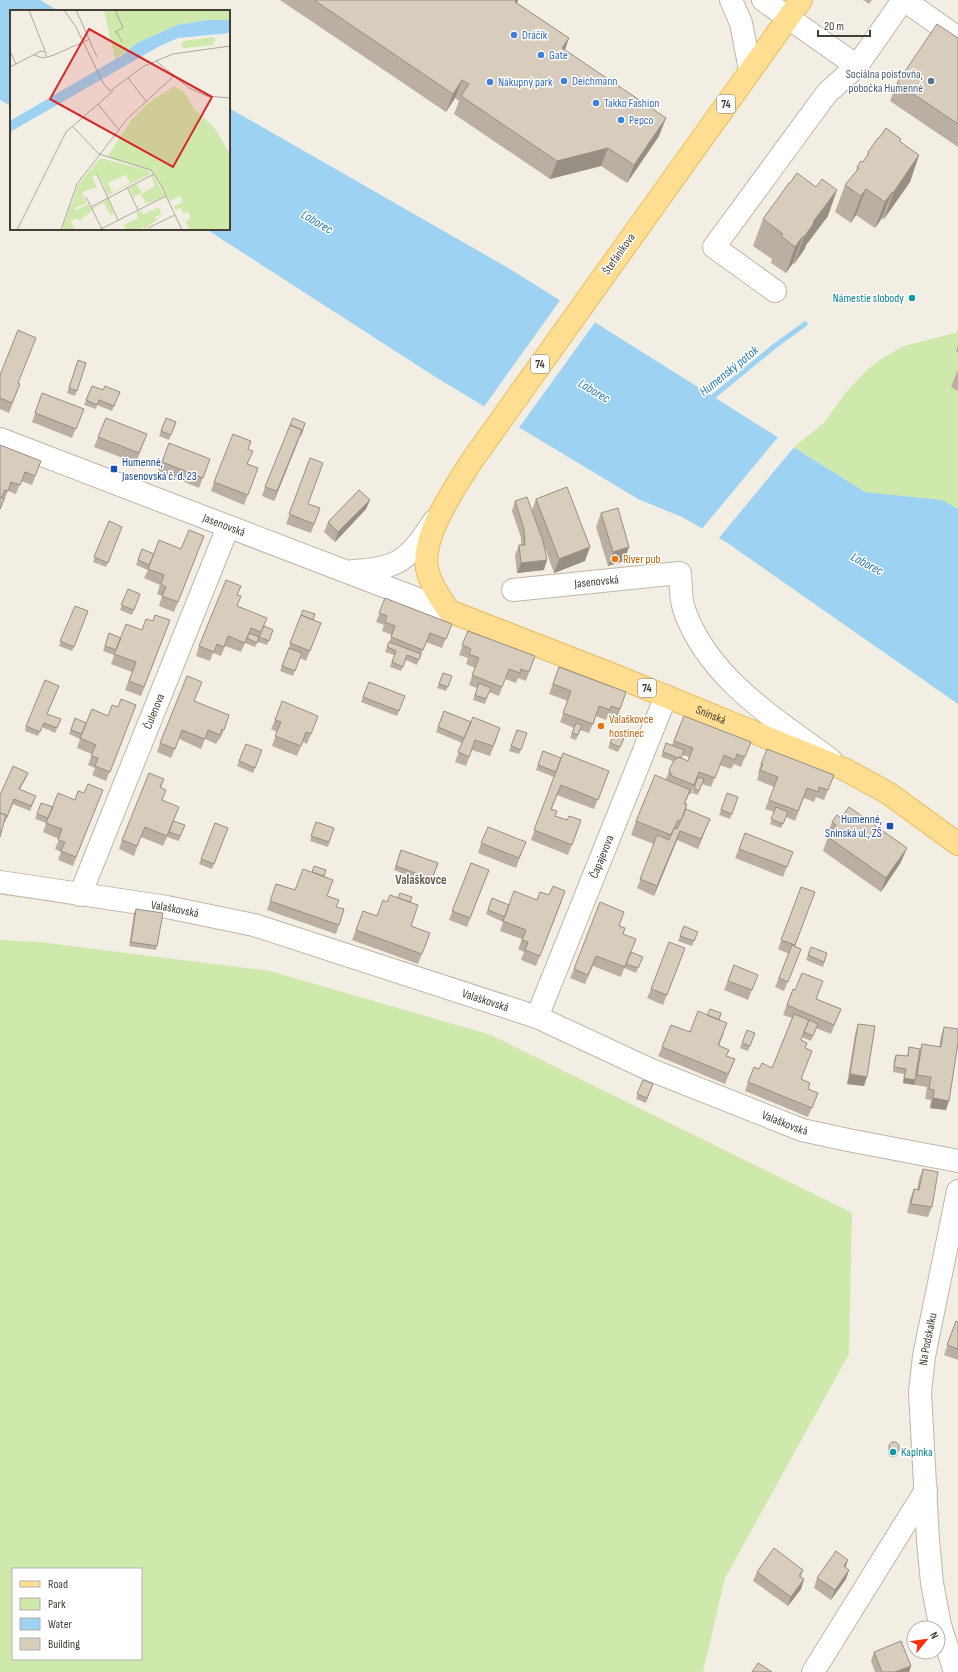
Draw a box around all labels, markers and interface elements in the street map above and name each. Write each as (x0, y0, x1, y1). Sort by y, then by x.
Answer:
inset map (10, 10, 230, 230)
scale bar (818, 12, 870, 38)
text: 20 m (824, 19, 844, 34)
place label: Dráčik (522, 28, 548, 43)
marker: Dráčik (509, 30, 519, 40)
place label: Gate (549, 48, 568, 63)
marker: Gate (536, 50, 546, 60)
place label: Sociálna poisťovňa, pobočka Humenné (846, 67, 923, 96)
place label: Deichmann (572, 74, 618, 89)
place label: Nákupný park (498, 75, 553, 90)
marker: Deichmann (559, 76, 569, 86)
marker: Sociálna poisťovňa, pobočka Humenné (926, 76, 936, 86)
marker: Nákupný park (485, 77, 495, 87)
road number: 74 (717, 95, 735, 113)
place label: Takko Fashion (604, 96, 659, 111)
marker: Takko Fashion (591, 98, 601, 108)
place label: Pepco (629, 113, 654, 128)
marker: Pepco (616, 115, 626, 125)
water label: Laborec (298, 206, 336, 238)
street label: Štefánikova (599, 230, 639, 278)
place label: Námestie slobody (833, 291, 904, 306)
marker: Námestie slobody (907, 293, 917, 303)
water label: Humenský potok (696, 342, 763, 400)
road number: 74 (531, 355, 549, 373)
water label: Laborec (575, 375, 613, 407)
place label: Humenné, Jasenovská č. d. 23 (121, 455, 197, 484)
marker: Humenné, Jasenovská č. d. 23 (109, 464, 119, 474)
street label: Jasenovská (200, 510, 248, 540)
water label: Laborec (848, 549, 887, 579)
place label: River pub (623, 552, 660, 567)
marker: River pub (610, 554, 620, 564)
street label: Jasenovská (573, 572, 620, 591)
road number: 74 (638, 679, 656, 697)
street label: Čulenova (140, 691, 168, 731)
street label: Sninská (694, 702, 728, 728)
place label: Valaškovce hostinec (609, 712, 653, 741)
marker: Valaškovce hostinec (596, 721, 606, 731)
place label: Humenné, Sninská ul., ZŠ (825, 812, 882, 841)
marker: Humenné, Sninská ul., ZŠ (885, 821, 895, 831)
street label: Čapajevova (586, 832, 617, 880)
district label: Valaškovce (395, 872, 447, 888)
street label: Valaškovská (150, 897, 201, 921)
street label: Valaškovská (460, 986, 511, 1015)
street label: Valaškovská (760, 1107, 810, 1139)
street label: Na Podskalku (916, 1312, 940, 1366)
place label: Kaplnka (901, 1445, 933, 1460)
marker: Kaplnka (888, 1447, 898, 1457)
legend (12, 1568, 142, 1660)
text: Road (48, 1577, 68, 1592)
text: Park (48, 1597, 66, 1612)
text: Water (48, 1617, 72, 1632)
north arrow (906, 1620, 946, 1660)
text: N (927, 1630, 941, 1641)
text: Building (48, 1637, 80, 1652)

